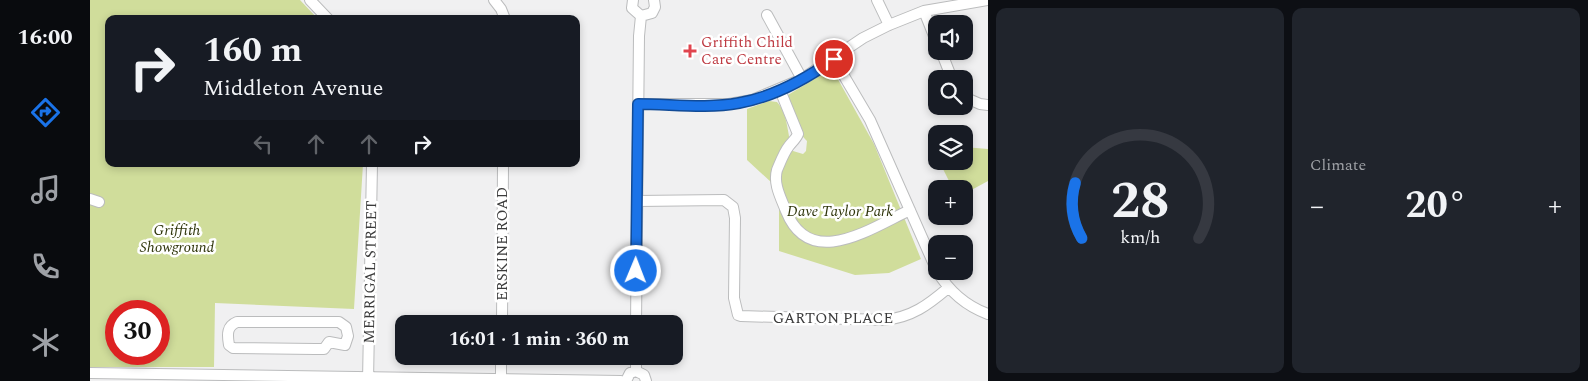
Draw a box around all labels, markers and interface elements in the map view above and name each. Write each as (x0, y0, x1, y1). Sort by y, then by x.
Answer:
map controls (928, 15, 973, 280)
button: sound (928, 15, 973, 60)
text: 16:00 (17, 21, 73, 54)
text: 160 m (203, 24, 302, 77)
place label: Griffith Child Care Centre (701, 31, 793, 71)
icon: right (120, 35, 185, 100)
pin (813, 38, 855, 80)
marker: Griffith Child Care Centre (683, 44, 697, 58)
icon: arrive (820, 45, 848, 73)
button: search (928, 70, 973, 115)
text: Middleton Avenue (203, 72, 383, 105)
icon: directions (28, 95, 63, 130)
button: layers (928, 125, 973, 170)
icon: left (249, 130, 277, 158)
icon: ahead (302, 130, 330, 158)
icon: ahead (355, 130, 383, 158)
icon: right (408, 130, 436, 158)
text: Climate (1310, 153, 1366, 177)
text: 28 (1111, 162, 1169, 241)
icon: music (28, 172, 63, 207)
text: 20° (1405, 177, 1467, 235)
button: + (928, 180, 973, 225)
text: − (1310, 185, 1324, 228)
text: + (1548, 185, 1562, 228)
street label: ERSKINE ROAD (491, 187, 514, 301)
street label: MERRIGAL STREET (358, 200, 383, 344)
park label: Dave Taylor Park (787, 200, 893, 223)
park label: Griffith Showground (140, 219, 215, 259)
text: km/h (1120, 224, 1160, 251)
button: − (928, 235, 973, 280)
position arrow (609, 244, 661, 296)
icon: phone (28, 249, 63, 284)
speed limit sign: 30 (105, 300, 170, 365)
street label: GARTON PLACE (773, 307, 893, 330)
icon: climate (28, 325, 63, 360)
text: 16:01 · 1 min · 360 m (449, 325, 629, 354)

